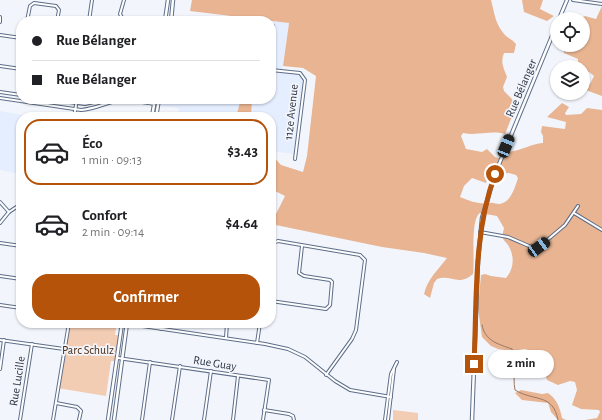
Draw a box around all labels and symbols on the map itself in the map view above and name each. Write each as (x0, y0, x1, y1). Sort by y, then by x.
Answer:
street label: Rue Bélanger (503, 57, 539, 119)
street label: 112e Avenue (282, 83, 300, 141)
car (496, 133, 516, 159)
route start (486, 165, 504, 183)
car (526, 235, 552, 259)
park label: Parc Schulz (62, 344, 114, 356)
callout: 2 min (488, 350, 554, 378)
street label: Rue Guay (192, 354, 237, 373)
street label: Rue Lucille (7, 355, 27, 407)
route end (465, 355, 483, 373)

